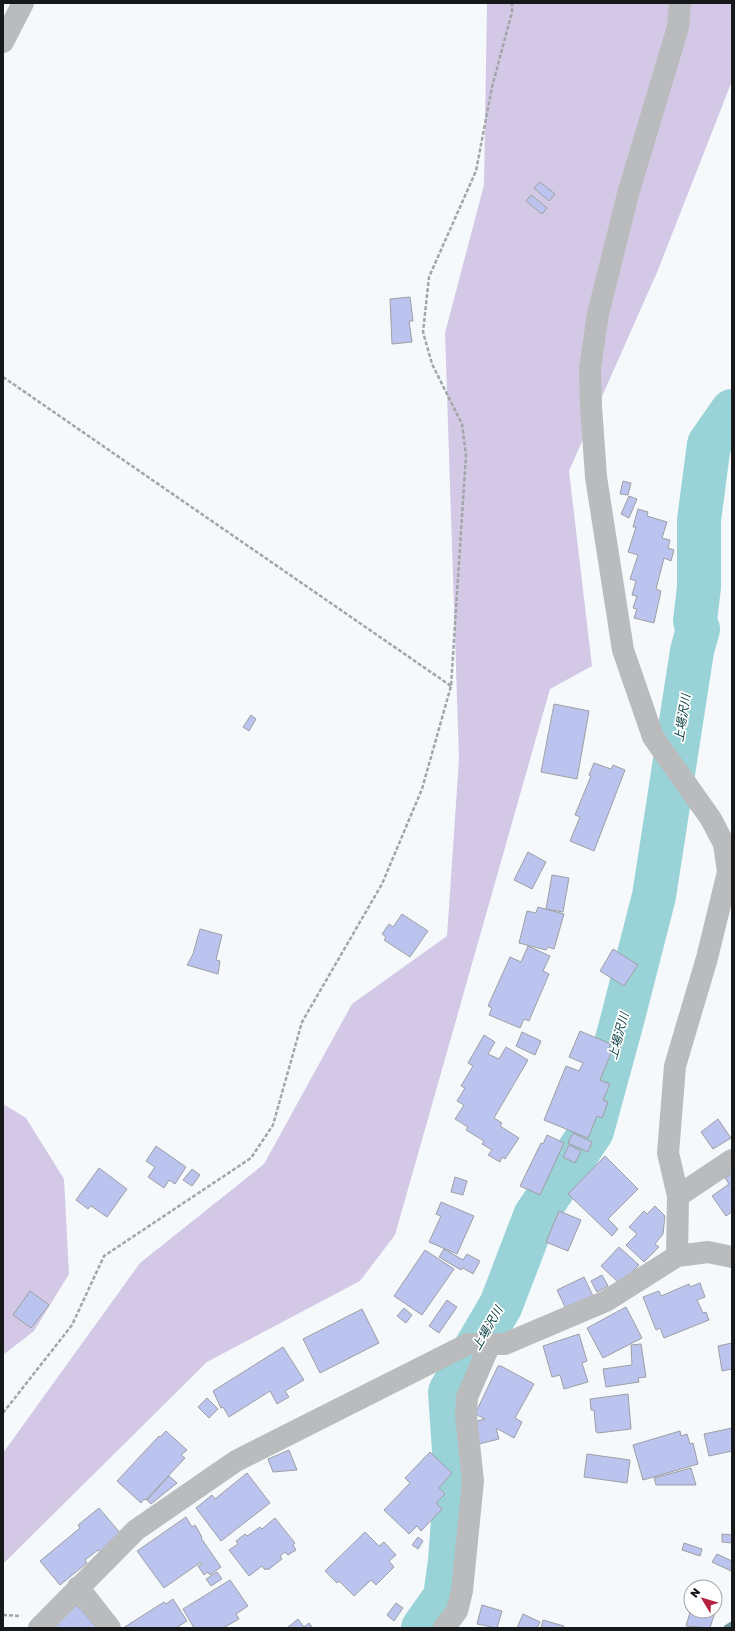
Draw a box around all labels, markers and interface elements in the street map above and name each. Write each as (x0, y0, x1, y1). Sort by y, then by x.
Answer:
water label: 上場沢川 (671, 691, 693, 743)
water label: 上場沢川 (605, 1009, 632, 1061)
water label: 上場沢川 (469, 1302, 506, 1353)
north arrow (683, 1579, 723, 1619)
text: N (687, 1585, 702, 1600)

